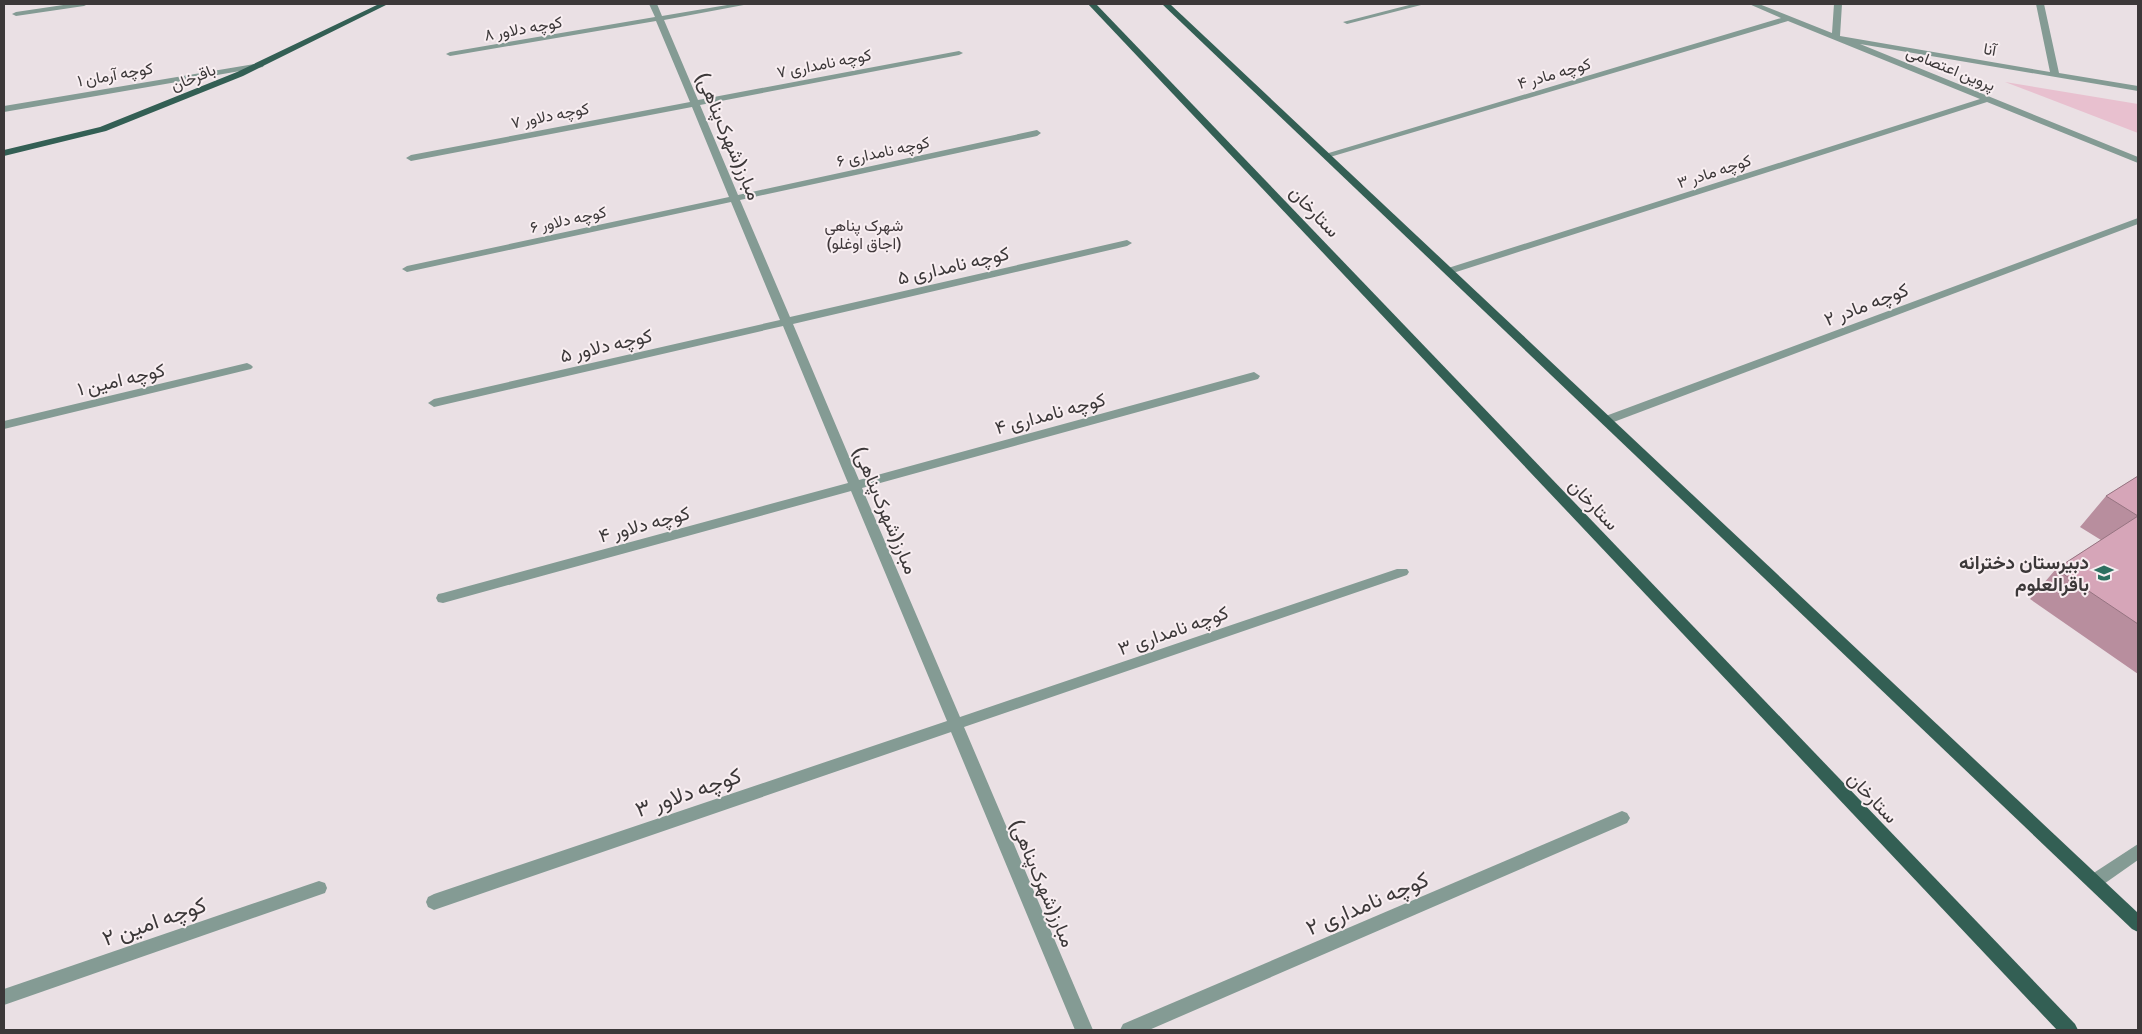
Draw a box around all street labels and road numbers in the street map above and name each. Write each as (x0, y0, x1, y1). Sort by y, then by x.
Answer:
street label: کوچه دلاور ۸ (483, 12, 564, 47)
street label: آنا (1982, 39, 1999, 61)
street label: پروین اعتصامی (1903, 42, 1998, 97)
street label: کوچه نامداری ۷ (775, 45, 873, 84)
street label: کوچه مادر ۴ (1515, 54, 1593, 95)
street label: کوچه آرمان ۱ (76, 59, 155, 92)
street label: باقرخان (168, 60, 219, 96)
street label: مبارز(شهرک‌پناهی) (689, 69, 766, 204)
street label: کوچه دلاور ۷ (509, 99, 591, 134)
street label: کوچه نامداری ۶ (835, 132, 932, 173)
street label: کوچه مادر ۳ (1675, 151, 1754, 194)
street label: ستارخان (1284, 181, 1345, 243)
street label: کوچه دلاور ۶ (528, 202, 608, 239)
street label: کوچه نامداری ۵ (895, 241, 1012, 291)
street label: کوچه مادر ۲ (1821, 278, 1912, 333)
street label: کوچه دلاور ۵ (558, 324, 655, 369)
street label: کوچه امین ۱ (75, 358, 168, 403)
street label: کوچه نامداری ۴ (992, 388, 1109, 441)
street label: مبارز(شهرک‌پناهی) (846, 443, 923, 578)
street label: ستارخان (1563, 474, 1624, 536)
street label: کوچه دلاور ۴ (596, 501, 693, 550)
street label: کوچه نامداری ۳ (1115, 601, 1232, 662)
street label: کوچه دلاور ۳ (632, 762, 745, 824)
street label: ستارخان (1842, 767, 1903, 829)
street label: مبارز(شهرک‌پناهی) (1003, 816, 1080, 951)
street label: کوچه نامداری ۲ (1302, 865, 1433, 942)
street label: کوچه امین ۲ (99, 891, 210, 953)

